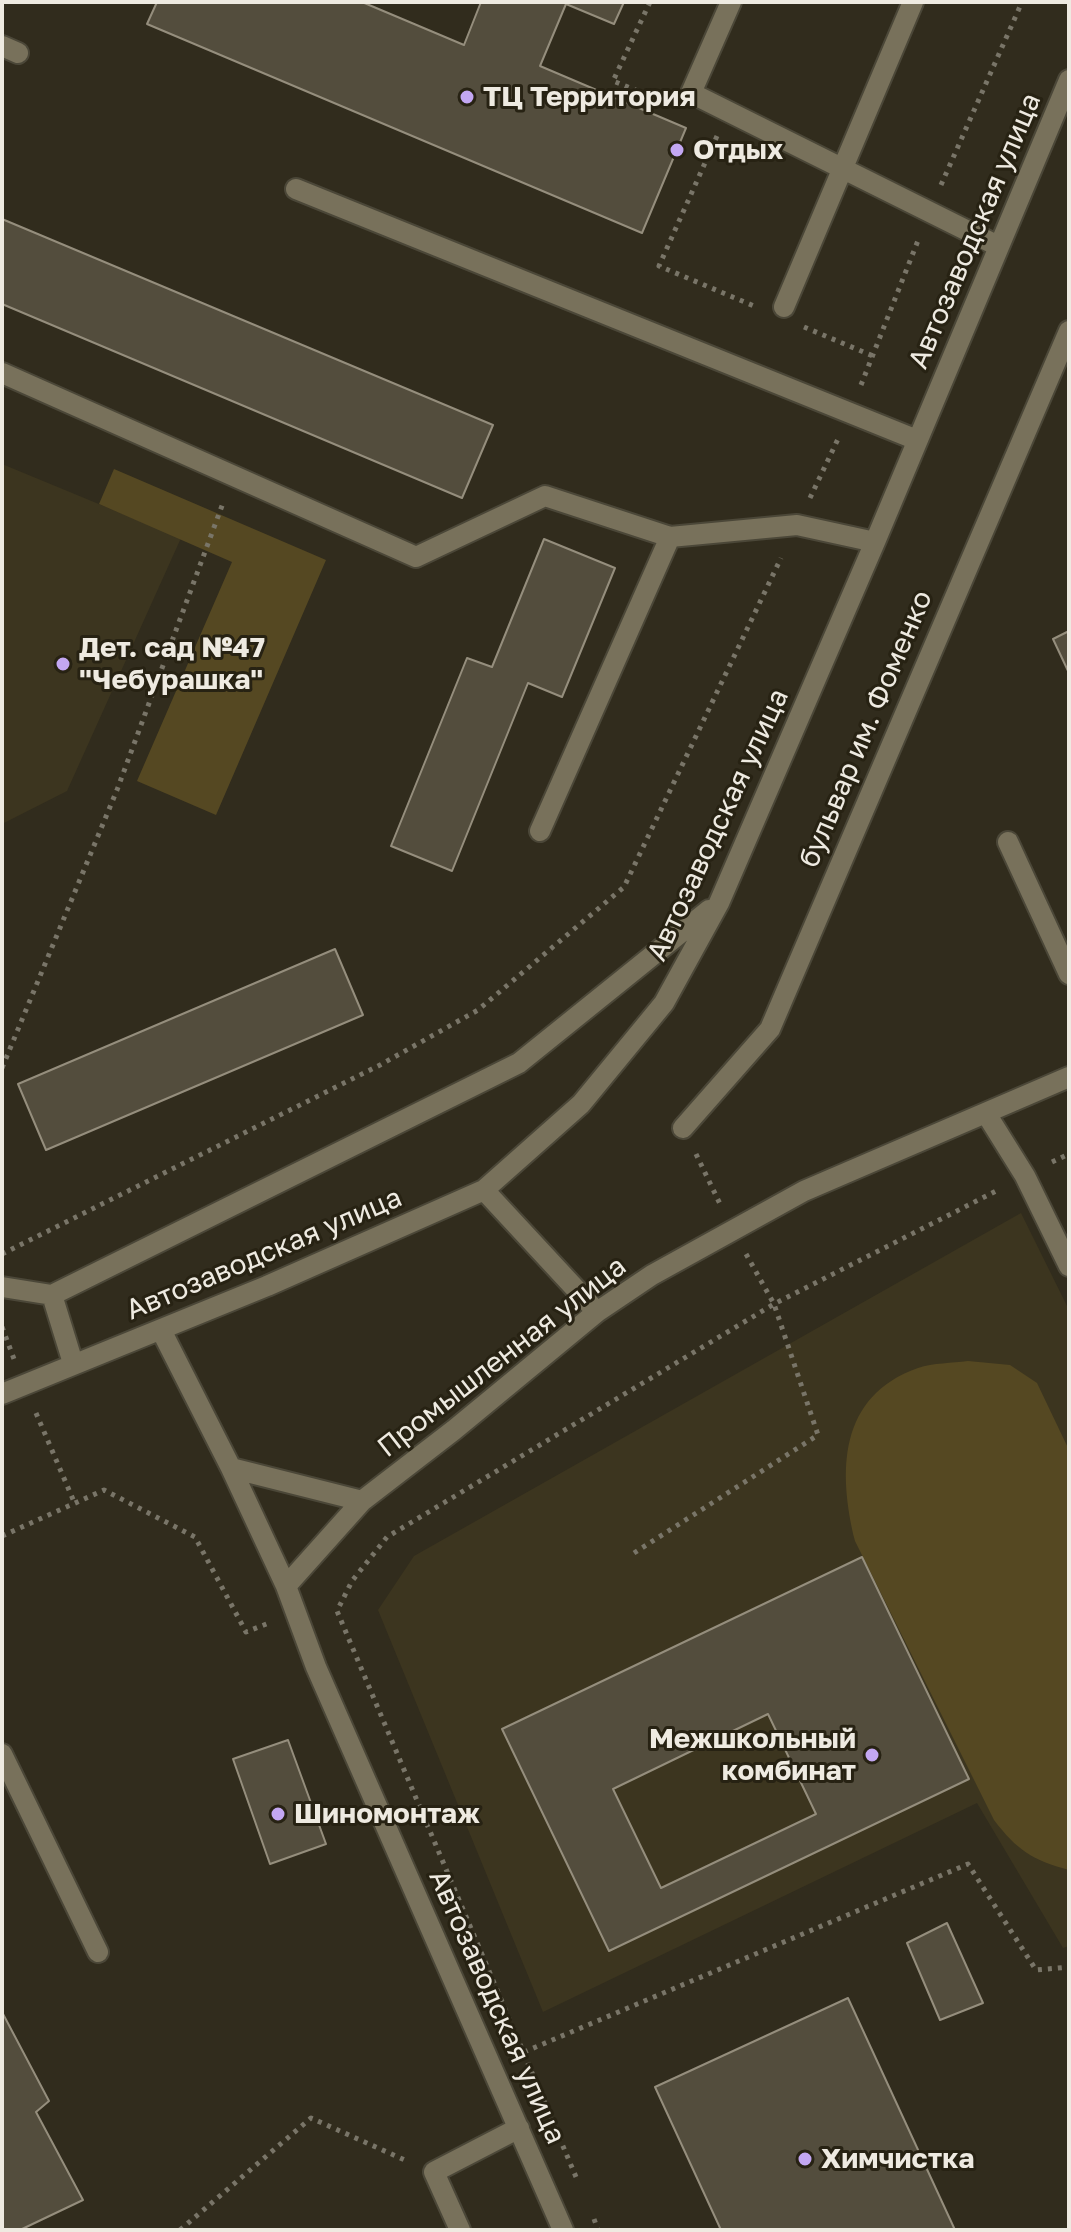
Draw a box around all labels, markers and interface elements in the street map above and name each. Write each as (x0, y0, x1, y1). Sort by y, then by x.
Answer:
place label: ТЦ Территория (483, 80, 696, 114)
marker: ТЦ Территория (458, 88, 476, 106)
street label: Автозаводская улица (902, 88, 1048, 374)
place label: Отдых (693, 133, 783, 167)
marker: Отдых (668, 141, 686, 159)
street label: бульвар им. Фоменко (792, 586, 940, 872)
place label: Дет. сад №47 "Чебурашка" (79, 631, 265, 697)
marker: Дет. сад №47 "Чебурашка" (54, 655, 72, 673)
street label: Автозаводская улица (640, 684, 796, 966)
street label: Автозаводская улица (121, 1181, 407, 1327)
street label: Промышленная улица (371, 1250, 633, 1464)
place label: Межшкольный комбинат (649, 1722, 856, 1788)
marker: Межшкольный комбинат (863, 1746, 881, 1764)
place label: Шиномонтаж (294, 1797, 480, 1831)
marker: Шиномонтаж (269, 1805, 287, 1823)
street label: Автозаводская улица (421, 1865, 573, 2149)
place label: Химчистка (821, 2142, 974, 2176)
marker: Химчистка (796, 2150, 814, 2168)

